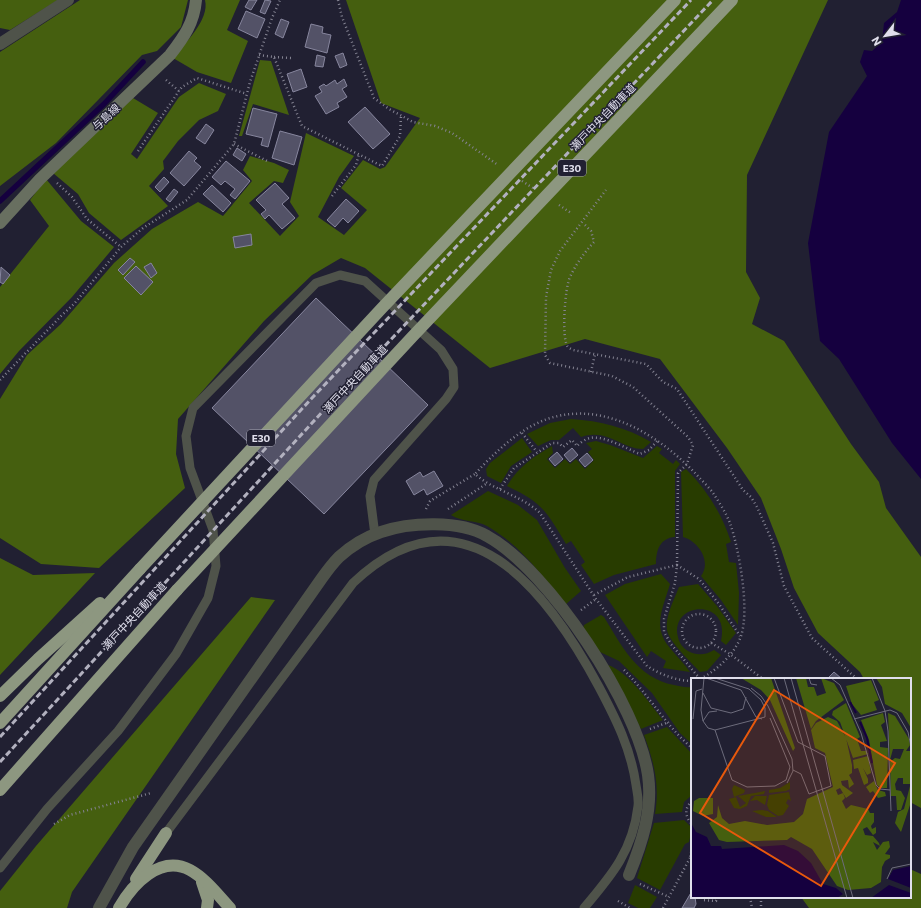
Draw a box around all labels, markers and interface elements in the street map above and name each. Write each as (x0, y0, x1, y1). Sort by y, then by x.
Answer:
north arrow (865, 16, 905, 56)
text: N (868, 35, 884, 48)
street label: 瀬戸中央自動車道 (567, 80, 638, 153)
street label: 与島線 (89, 101, 122, 133)
road number: E30 (558, 160, 586, 176)
street label: 瀬戸中央自動車道 (320, 342, 389, 415)
road number: E30 (247, 430, 275, 446)
street label: 瀬戸中央自動車道 (99, 579, 168, 652)
inset map (691, 678, 911, 898)

